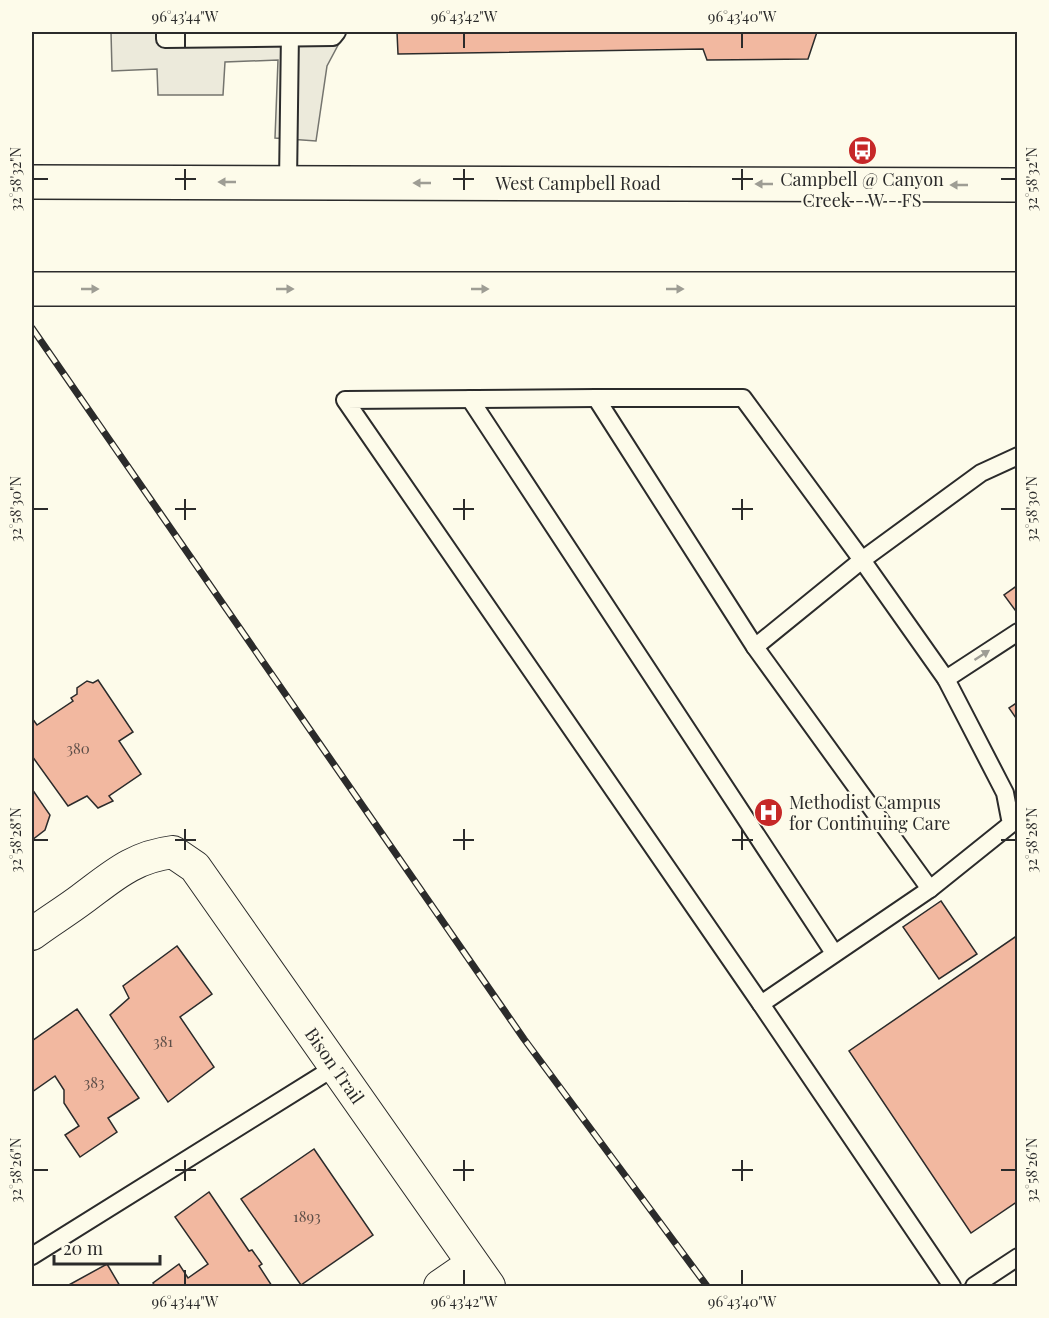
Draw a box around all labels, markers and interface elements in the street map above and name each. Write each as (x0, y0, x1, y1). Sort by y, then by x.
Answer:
text: 96°43'44"W (152, 6, 219, 26)
text: 96°43'42"W (431, 6, 498, 26)
text: 96°43'40"W (708, 6, 777, 26)
bus stop icon: Campbell @ Canyon Creek - W - FS (846, 135, 878, 167)
text: 32°58'32"N (5, 146, 25, 211)
text: 32°58'32"N (1021, 146, 1041, 211)
place label: Campbell @ Canyon Creek - W - FS (780, 167, 944, 212)
street label: West Campbell Road (494, 171, 661, 195)
one-way arrow (218, 177, 237, 187)
one-way arrow (413, 178, 432, 188)
one-way arrow (755, 179, 774, 189)
one-way arrow (950, 180, 969, 190)
one-way arrow (81, 284, 100, 294)
one-way arrow (276, 284, 295, 294)
one-way arrow (471, 284, 490, 294)
one-way arrow (666, 284, 685, 294)
text: 32°58'30"N (5, 476, 25, 542)
text: 32°58'30"N (1021, 476, 1041, 542)
one-way arrow (973, 649, 989, 661)
house number: 380 (66, 738, 90, 758)
place label: Methodist Campus for Continuing Care (789, 790, 950, 835)
hospital icon: Methodist Campus for Continuing Care (752, 797, 784, 829)
text: 32°58'28"N (5, 807, 25, 873)
text: 32°58'28"N (1021, 807, 1041, 873)
street label: Bison Trail (300, 1023, 370, 1108)
house number: 381 (153, 1031, 174, 1051)
house number: 383 (83, 1072, 105, 1092)
text: 32°58'26"N (5, 1137, 25, 1203)
text: 32°58'26"N (1021, 1137, 1041, 1203)
house number: 1893 (293, 1206, 321, 1226)
scale bar (54, 1228, 160, 1266)
text: 20 m (63, 1236, 103, 1260)
text: 96°43'44"W (152, 1291, 219, 1311)
text: 96°43'42"W (431, 1291, 498, 1311)
text: 96°43'40"W (708, 1291, 777, 1311)

